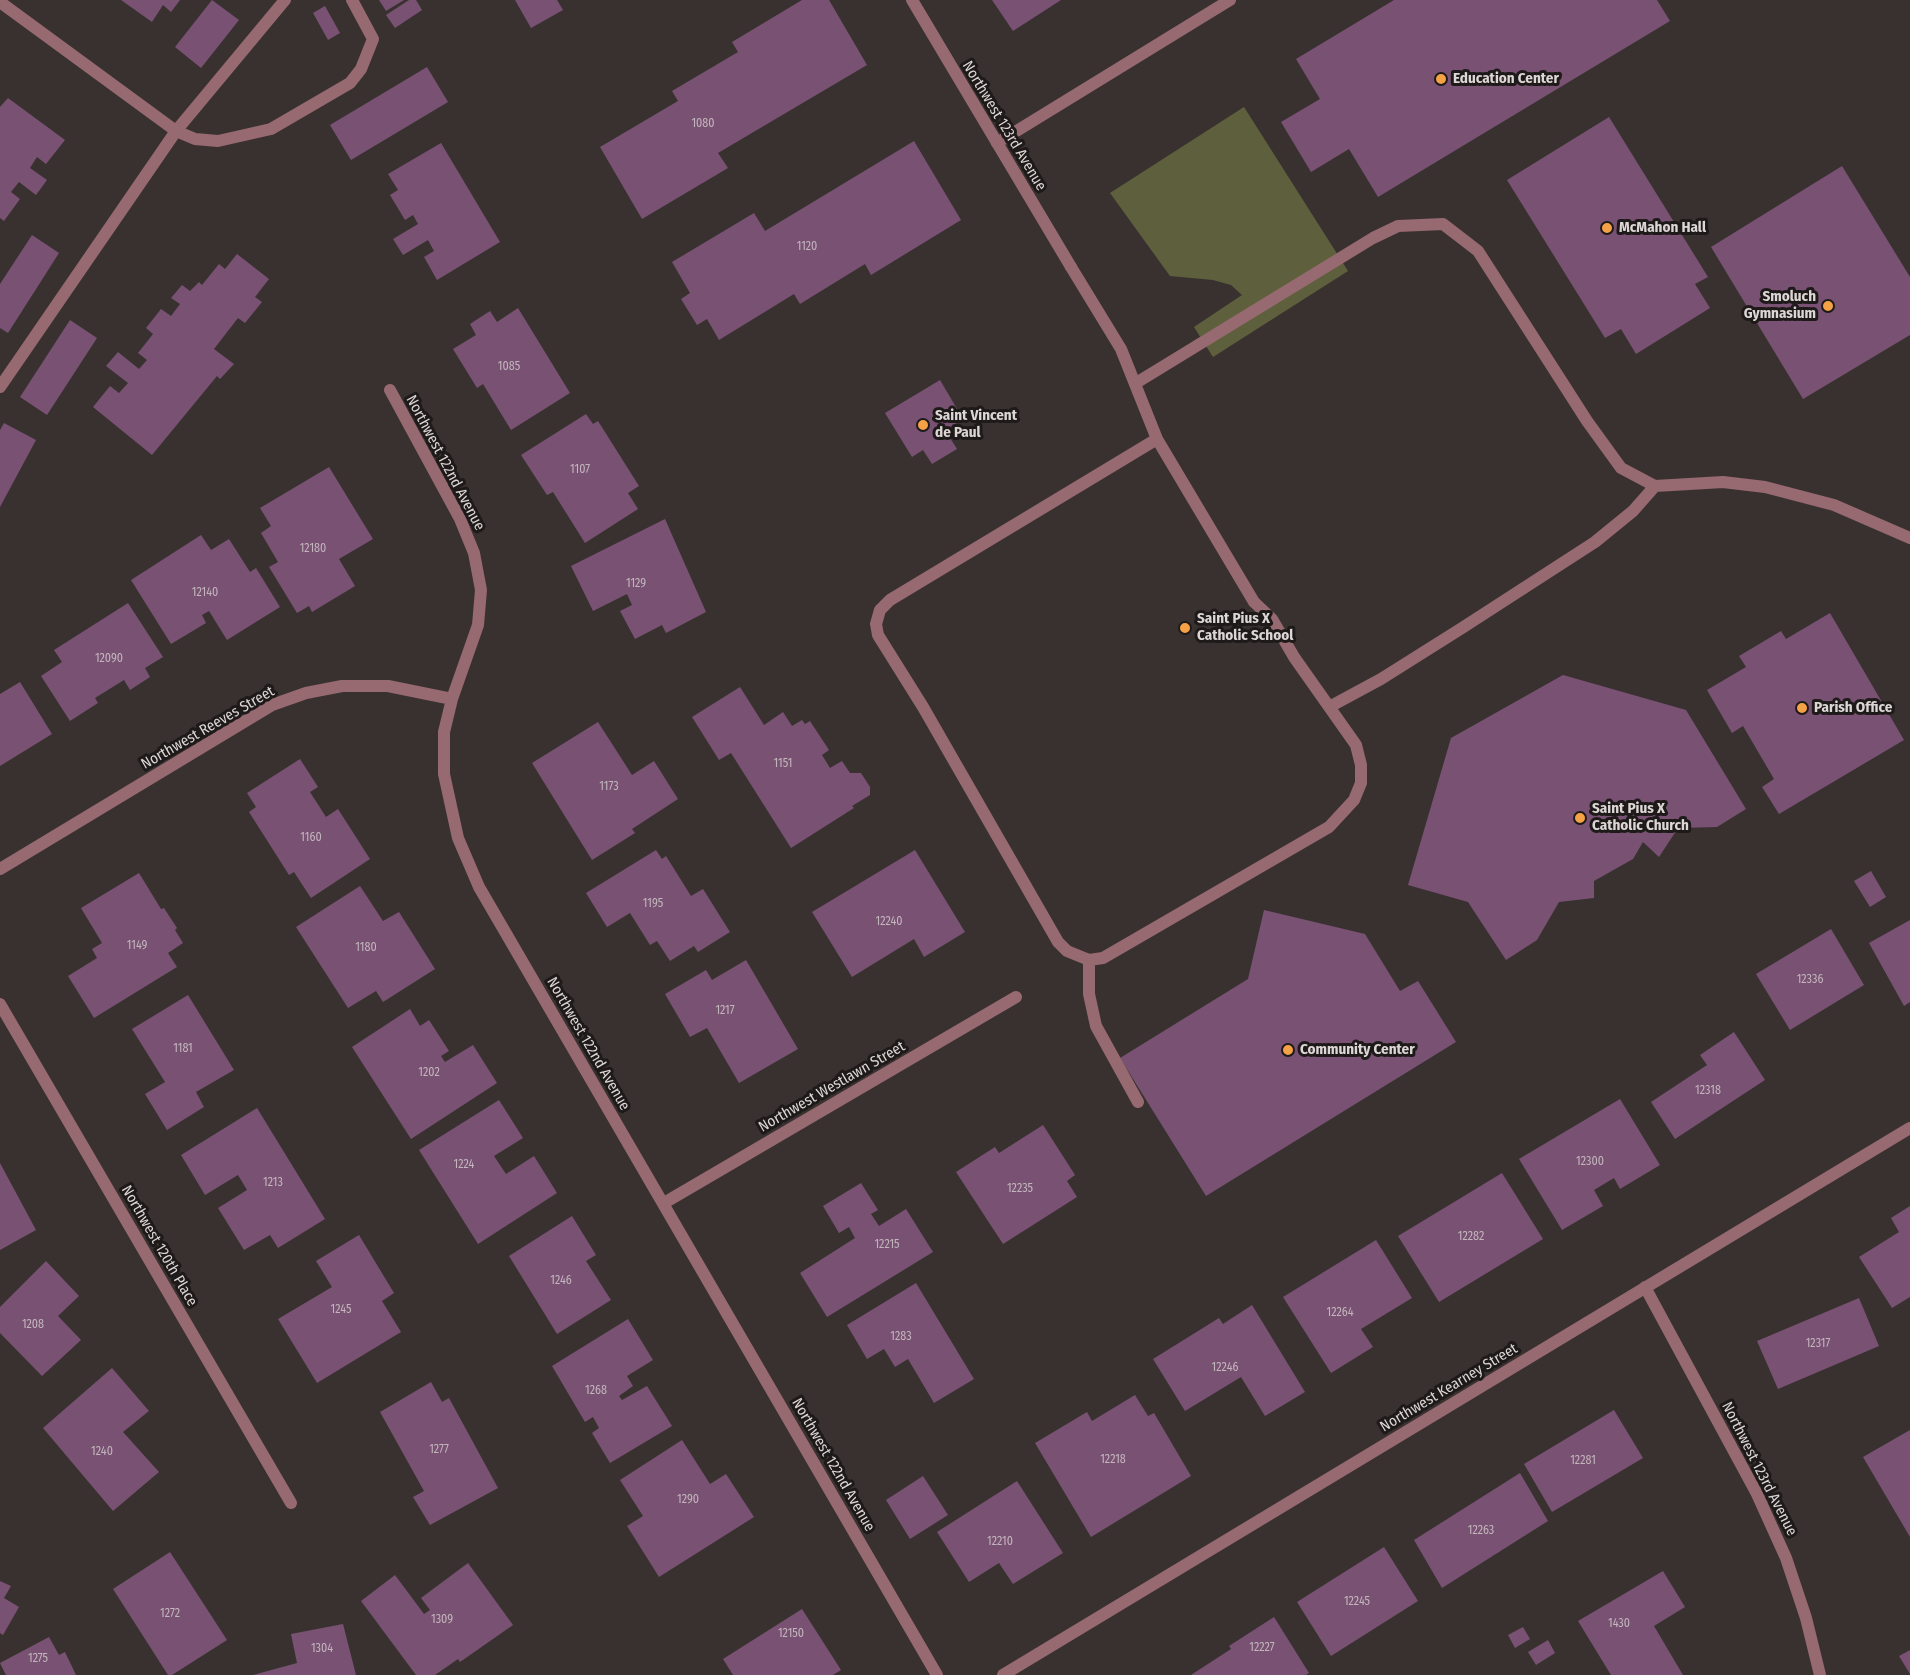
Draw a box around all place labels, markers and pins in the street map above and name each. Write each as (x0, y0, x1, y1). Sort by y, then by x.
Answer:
place label: Education Center (1453, 70, 1559, 88)
marker: Education Center (1434, 72, 1448, 86)
place label: McMahon Hall (1619, 219, 1706, 237)
marker: McMahon Hall (1600, 221, 1614, 235)
place label: Smoluch Gymnasium (1744, 288, 1816, 323)
marker: Smoluch Gymnasium (1821, 299, 1835, 313)
place label: Saint Vincent de Paul (935, 407, 1017, 442)
marker: Saint Vincent de Paul (916, 418, 930, 432)
place label: Saint Pius X Catholic School (1197, 610, 1293, 645)
marker: Saint Pius X Catholic School (1178, 621, 1192, 635)
place label: Parish Office (1814, 699, 1892, 717)
marker: Parish Office (1795, 701, 1809, 715)
place label: Saint Pius X Catholic Church (1592, 800, 1689, 835)
marker: Saint Pius X Catholic Church (1573, 811, 1587, 825)
place label: Community Center (1300, 1041, 1415, 1059)
marker: Community Center (1281, 1043, 1295, 1057)

